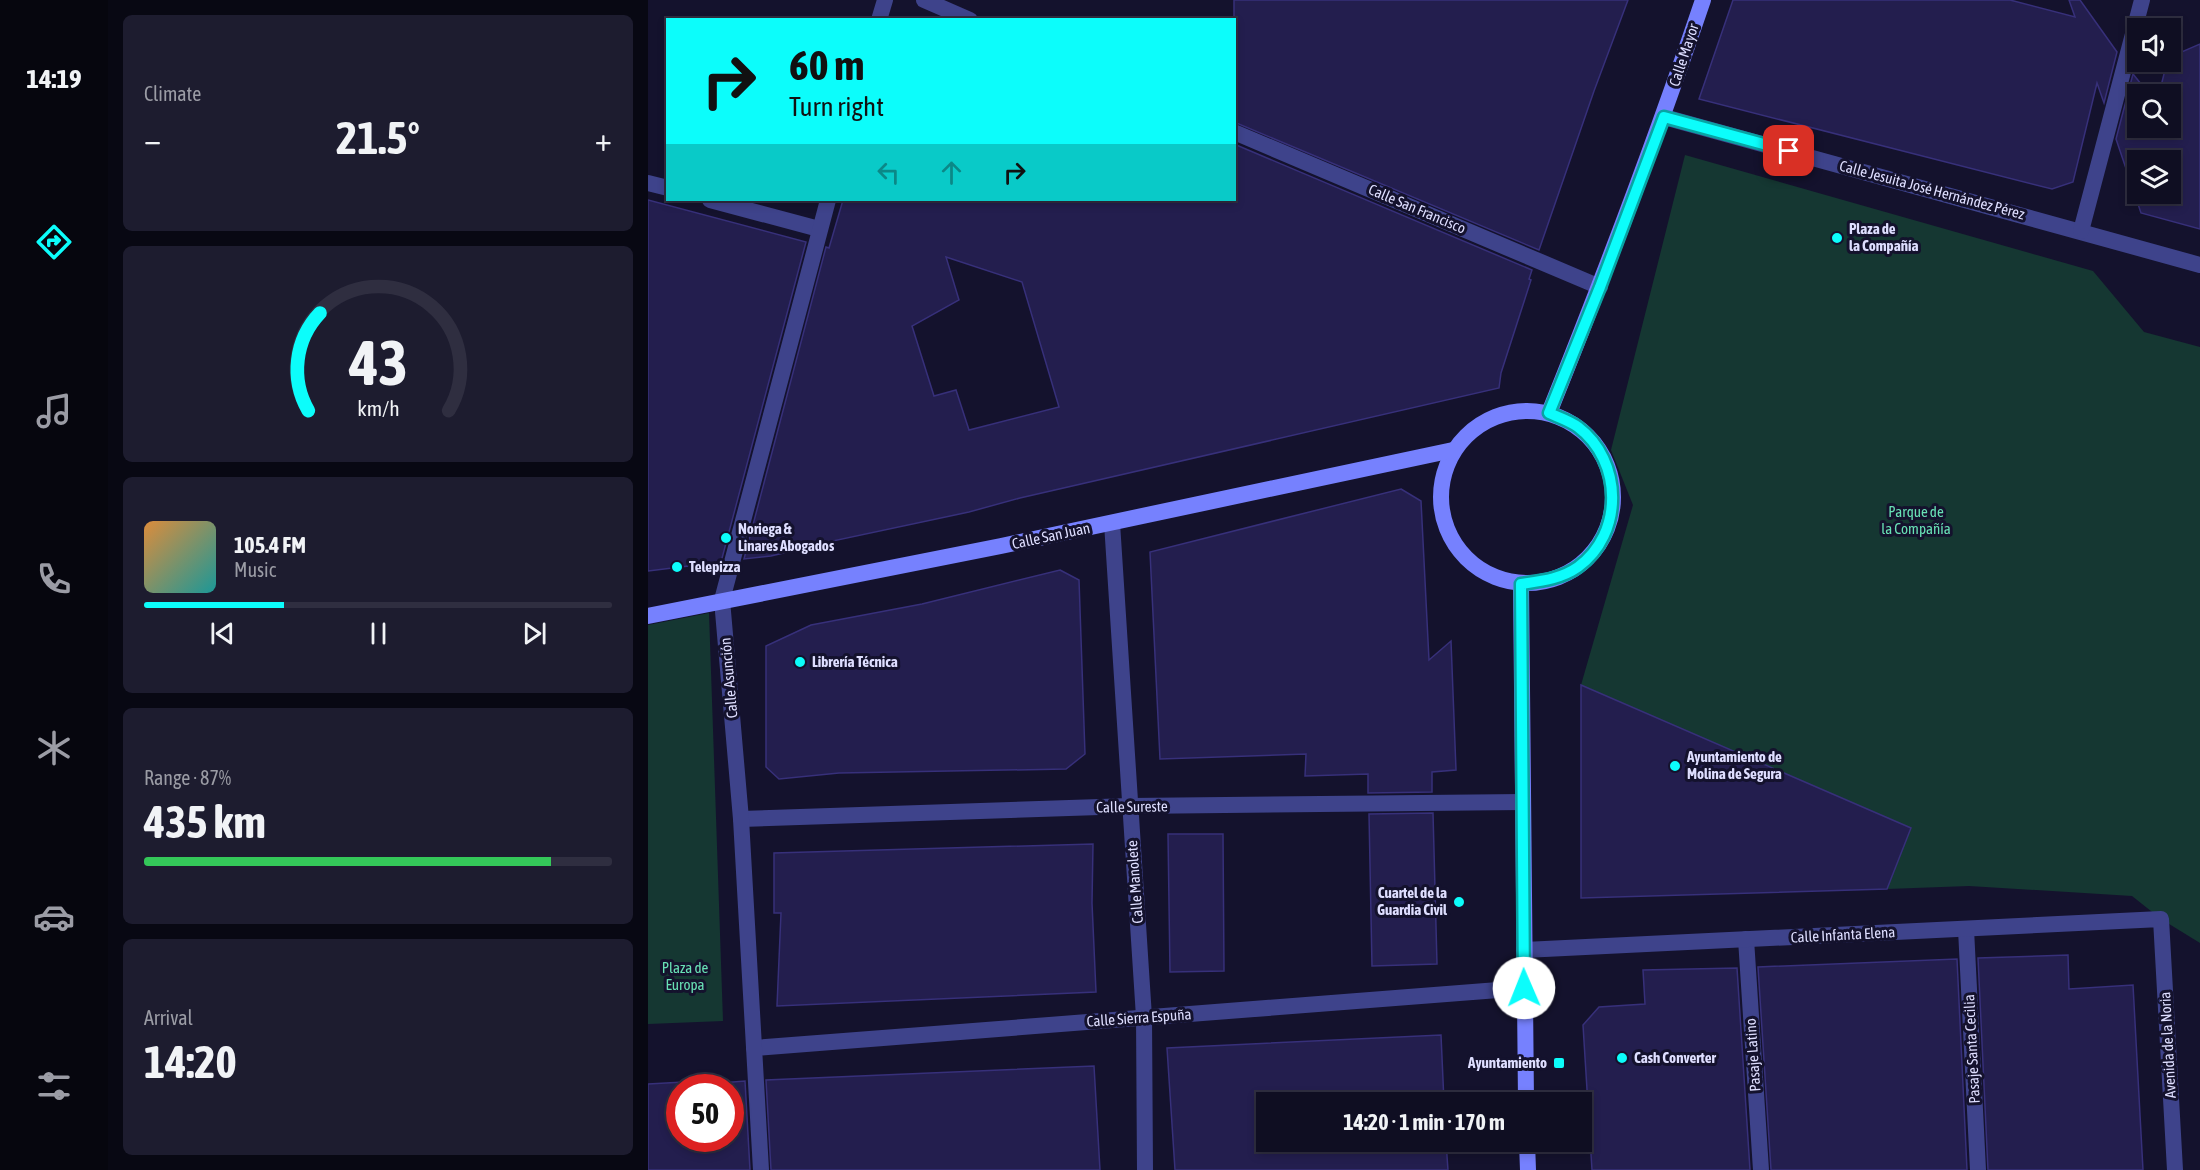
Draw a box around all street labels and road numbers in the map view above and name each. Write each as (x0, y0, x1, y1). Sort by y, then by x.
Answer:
street label: Calle Mayor (1665, 21, 1702, 88)
street label: Calle Jesuita José Hernández Pérez (1838, 157, 2027, 223)
street label: Calle San Francisco (1366, 180, 1468, 237)
street label: Calle San Juan (1010, 519, 1091, 552)
street label: Calle Asunción (717, 637, 740, 719)
street label: Calle Sureste (1096, 797, 1168, 816)
street label: Calle Manolete (1123, 840, 1146, 924)
street label: Calle Infanta Elena (1790, 923, 1896, 946)
street label: Avenida de la Noria (2156, 991, 2179, 1099)
street label: Pasaje Santa Cecilia (1960, 994, 1983, 1104)
street label: Calle Sierra Espuña (1086, 1005, 1192, 1030)
street label: Pasaje Latino (1741, 1018, 1764, 1092)

